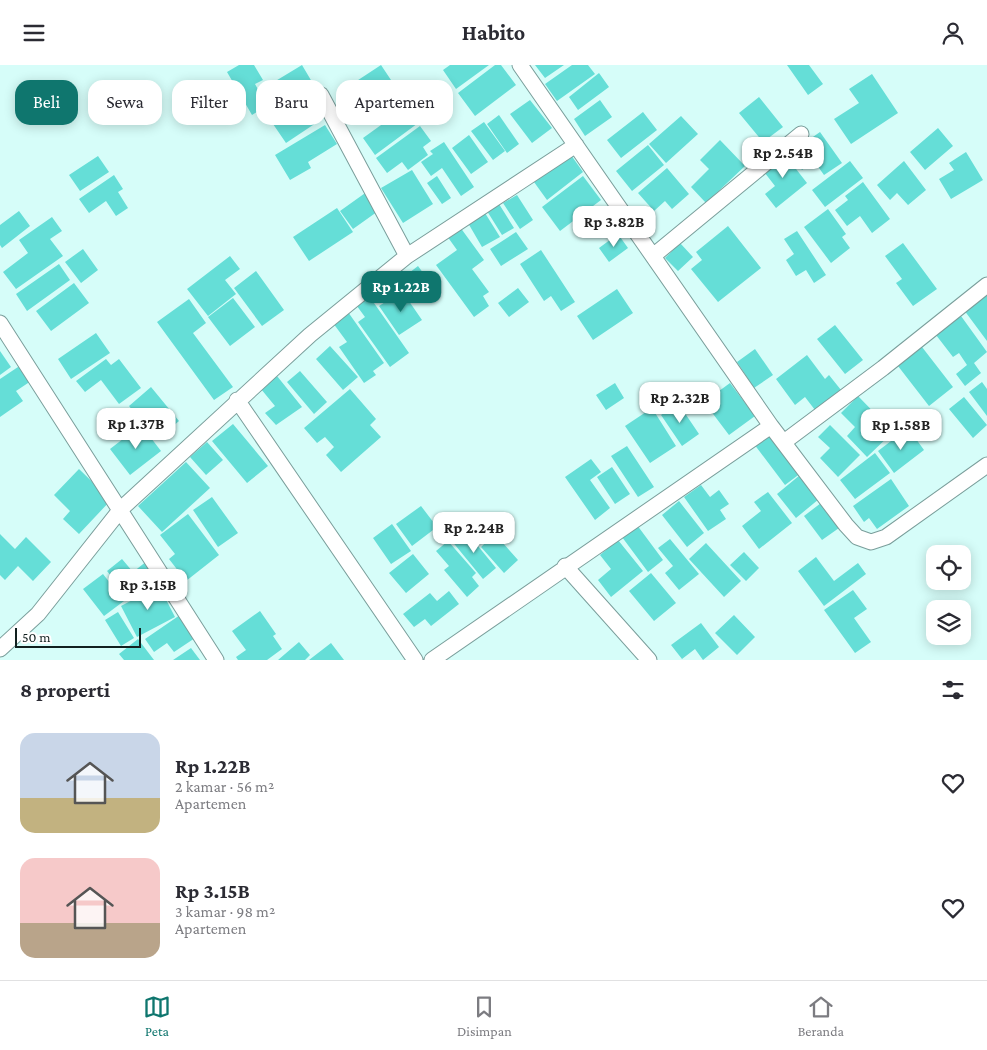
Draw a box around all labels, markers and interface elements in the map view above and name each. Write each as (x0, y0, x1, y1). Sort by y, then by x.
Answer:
icon: menu (20, 19, 48, 47)
icon: person (939, 19, 967, 47)
text: Habito (462, 20, 525, 45)
chip: Beli (15, 80, 78, 125)
chip: Sewa (88, 80, 162, 125)
chip: Filter (172, 80, 246, 125)
chip: Baru (256, 80, 326, 125)
chip: Apartemen (336, 80, 453, 125)
pin: Rp 2.54B (731, 137, 835, 179)
text: Rp 2.54B (753, 144, 813, 161)
pin: Rp 3.82B (562, 205, 666, 248)
text: Rp 3.82B (584, 213, 644, 230)
pin: Rp 1.22B (349, 271, 453, 313)
text: Rp 1.22B (372, 278, 430, 295)
pin: Rp 2.32B (628, 381, 732, 424)
text: Rp 2.32B (650, 389, 710, 406)
pin: Rp 1.37B (84, 407, 188, 450)
pin: Rp 1.58B (849, 409, 953, 451)
text: Rp 1.37B (108, 415, 164, 432)
text: Rp 1.58B (872, 416, 930, 433)
pin: Rp 2.24B (422, 511, 526, 554)
text: Rp 2.24B (444, 519, 504, 536)
map controls (926, 545, 971, 645)
button: locate (926, 545, 971, 590)
pin: Rp 3.15B (96, 569, 200, 611)
text: Rp 3.15B (119, 576, 177, 593)
button: layers (926, 600, 971, 645)
scale bar (15, 625, 141, 648)
text: 50 m (22, 629, 50, 645)
icon: filters (939, 676, 967, 704)
text: 8 properti (20, 678, 110, 702)
icon: home (60, 753, 120, 813)
text: Rp 1.22B (175, 754, 251, 778)
icon: heart (939, 769, 967, 797)
text: 2 kamar · 56 m² (175, 778, 274, 795)
text: Apartemen (175, 795, 246, 812)
icon: home (60, 878, 120, 938)
text: Rp 3.15B (175, 879, 250, 903)
icon: heart (939, 894, 967, 922)
text: 3 kamar · 98 m² (175, 903, 275, 920)
text: Apartemen (175, 920, 246, 937)
tab: Peta (143, 993, 171, 1039)
tab: Disimpan (457, 993, 512, 1039)
tab: Beranda (798, 993, 844, 1039)

